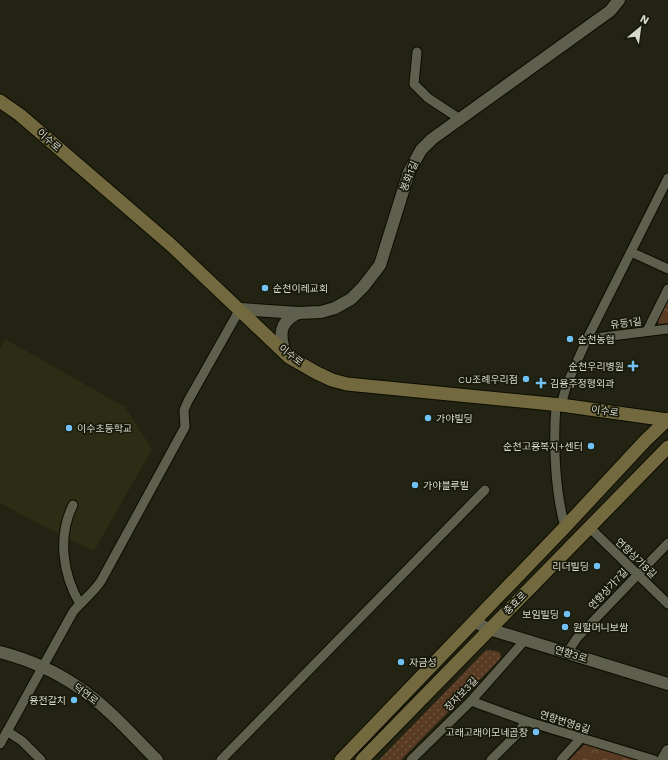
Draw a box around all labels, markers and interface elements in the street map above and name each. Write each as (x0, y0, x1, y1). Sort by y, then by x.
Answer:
north arrow (620, 8, 660, 48)
text: N (638, 12, 651, 27)
street label: 이수로 (35, 127, 63, 153)
street label: 봉화1길 (398, 159, 420, 193)
marker: 순천이레교회 (260, 283, 270, 293)
place label: 순천이레교회 (273, 283, 328, 294)
street label: 유동1길 (610, 316, 642, 330)
marker: 순천농협 (565, 334, 575, 344)
place label: 순천농협 (578, 334, 615, 345)
street label: 이수로 (277, 342, 305, 368)
marker: 순천우리병원 (627, 360, 639, 372)
place label: 순천우리병원 (569, 361, 624, 372)
place label: CU조례우리점 (458, 374, 518, 385)
marker: CU조례우리점 (521, 374, 531, 384)
marker: 김용주정형외과 (535, 377, 547, 389)
place label: 김용주정형외과 (550, 378, 614, 389)
street label: 이수로 (591, 404, 619, 418)
marker: 가야빌딩 (423, 413, 433, 423)
place label: 가야빌딩 (436, 413, 473, 424)
marker: 이수초등학교 (64, 423, 74, 433)
place label: 이수초등학교 (77, 423, 132, 434)
place label: 순천고용복지+센터 (503, 441, 583, 452)
marker: 순천고용복지+센터 (586, 441, 596, 451)
marker: 가야블루빌 (410, 480, 420, 490)
place label: 가야블루빌 (423, 480, 469, 491)
street label: 연향상가8길 (613, 536, 659, 580)
place label: 리더빌딩 (552, 561, 589, 572)
marker: 리더빌딩 (592, 561, 602, 571)
street label: 연향상가7길 (586, 566, 630, 612)
street label: 충효로 (501, 589, 529, 617)
place label: 보임빌딩 (522, 609, 559, 620)
marker: 보임빌딩 (562, 609, 572, 619)
marker: 원할머니보쌈 (560, 622, 570, 632)
place label: 원할머니보쌈 (573, 622, 628, 633)
street label: 연향3로 (553, 644, 589, 664)
marker: 자금성 (396, 657, 406, 667)
place label: 자금성 (409, 657, 437, 668)
street label: 장자보3길 (442, 675, 480, 713)
street label: 덕연로 (72, 681, 100, 707)
place label: 용전갈치 (29, 695, 66, 706)
marker: 용전갈치 (69, 695, 79, 705)
street label: 연향번영8길 (538, 709, 592, 735)
place label: 고래고래이모네곱창 (445, 727, 528, 738)
marker: 고래고래이모네곱창 (531, 727, 541, 737)

